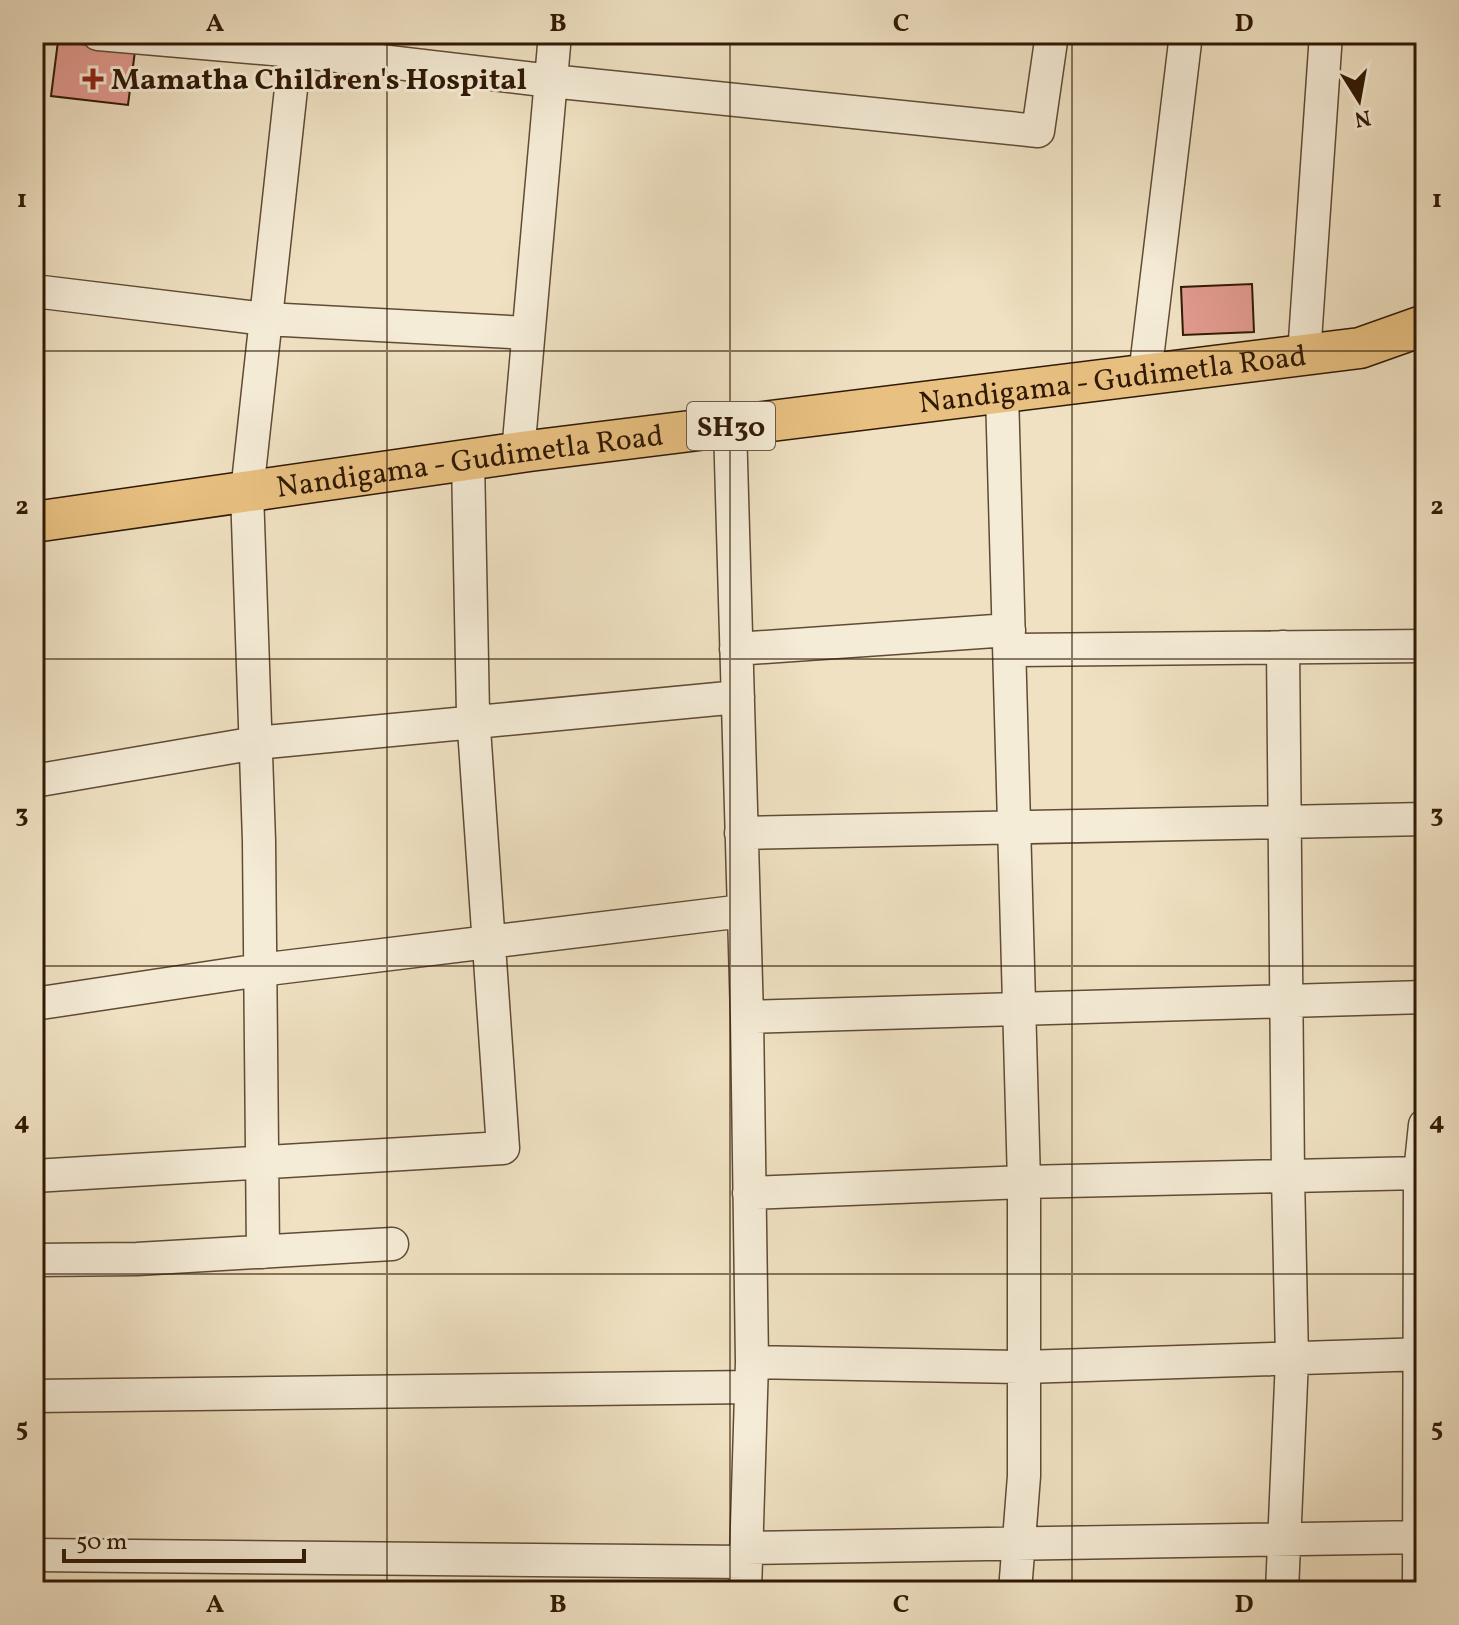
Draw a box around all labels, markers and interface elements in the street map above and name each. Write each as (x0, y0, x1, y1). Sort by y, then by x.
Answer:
text: A (206, 6, 225, 42)
text: B (549, 6, 567, 42)
text: C (893, 6, 909, 42)
text: D (1234, 6, 1254, 42)
place label: Mamatha Children's Hospital (111, 60, 527, 102)
north arrow (1319, 60, 1399, 140)
marker: Mamatha Children's Hospital (82, 68, 104, 90)
text: N (1352, 100, 1373, 134)
text: 1 (17, 182, 27, 218)
text: 1 (1432, 182, 1442, 218)
street label: Nandigama - Gudimetla Road (917, 336, 1309, 426)
road number: SH30 (687, 402, 775, 450)
street label: Nandigama - Gudimetla Road (274, 416, 666, 510)
text: 2 (15, 489, 29, 525)
text: 2 (1430, 489, 1444, 525)
text: 3 (15, 797, 29, 833)
text: 3 (1430, 797, 1444, 833)
text: 4 (14, 1104, 30, 1140)
text: 4 (1429, 1104, 1445, 1140)
text: 5 (16, 1411, 28, 1447)
text: 5 (1431, 1411, 1443, 1447)
scale bar (64, 1513, 304, 1563)
text: 50 m (76, 1526, 128, 1560)
text: A (206, 1587, 225, 1623)
text: B (549, 1587, 567, 1623)
text: C (893, 1587, 909, 1623)
text: D (1234, 1587, 1254, 1623)

